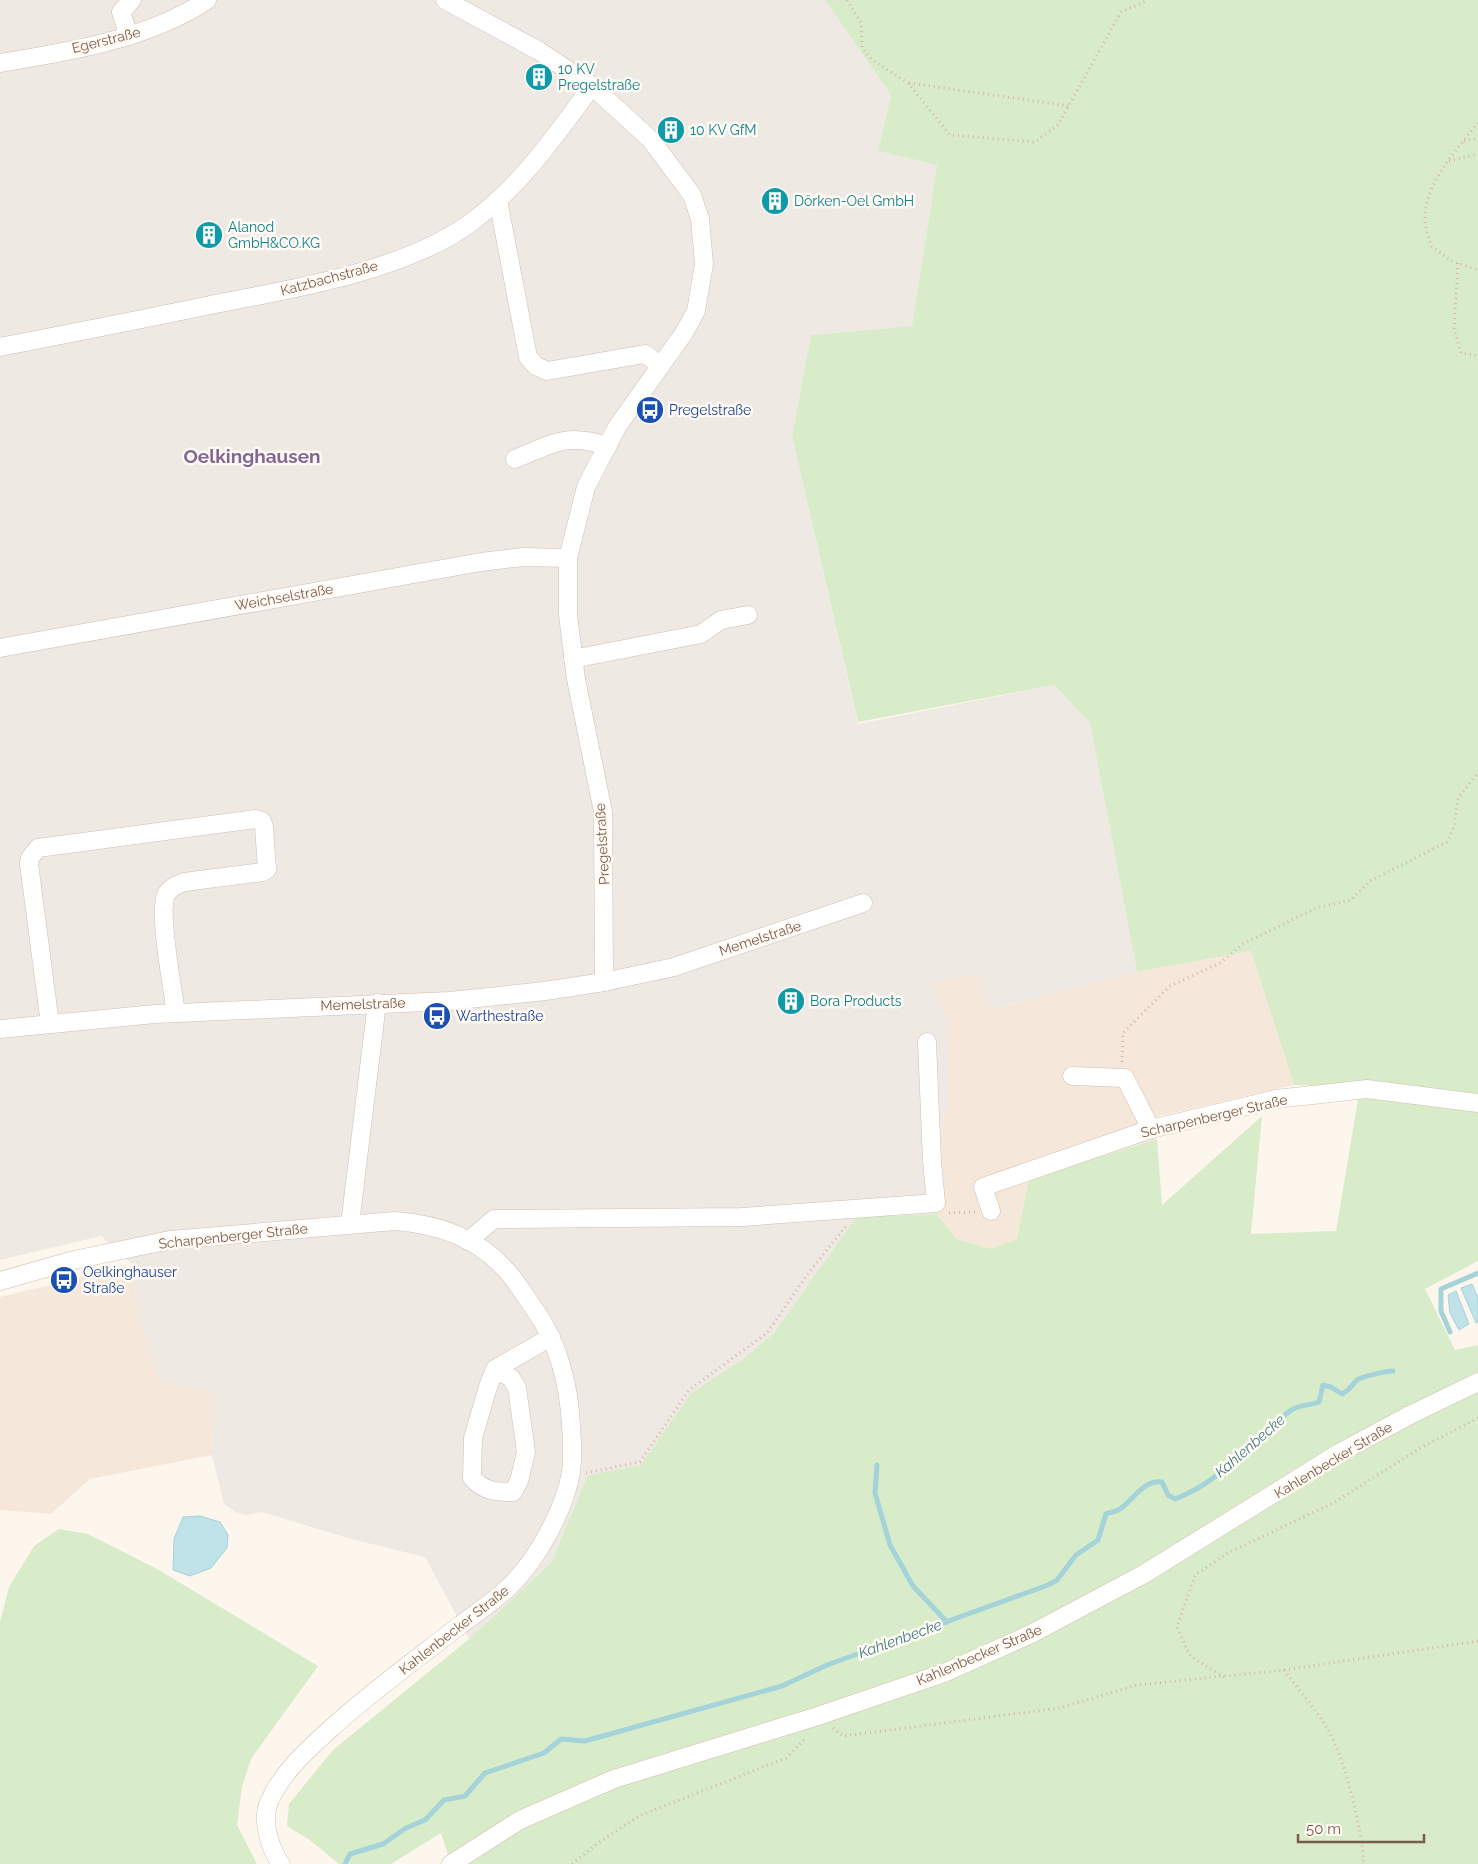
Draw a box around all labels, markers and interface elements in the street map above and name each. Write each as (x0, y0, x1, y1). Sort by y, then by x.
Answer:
street label: Egerstraße (70, 24, 142, 56)
place label: 10 KV Pregelstraße (558, 61, 640, 93)
building icon: 10 KV Pregelstraße (524, 62, 554, 92)
building icon: 10 KV GfM (656, 115, 686, 145)
place label: 10 KV GfM (690, 122, 757, 138)
building icon: Dörken-Oel GmbH (760, 186, 790, 216)
place label: Dörken-Oel GmbH (794, 193, 914, 209)
place label: Alanod GmbH&CO.KG (228, 219, 320, 251)
building icon: Alanod GmbH&CO.KG (194, 220, 224, 250)
street label: Katzbachstraße (279, 257, 379, 299)
bus stop icon: Pregelstraße (635, 395, 665, 425)
place label: Pregelstraße (669, 402, 751, 418)
district label: Oelkinghausen (183, 445, 321, 467)
street label: Weichselstraße (234, 580, 334, 614)
street label: Pregelstraße (592, 803, 612, 885)
street label: Memelstraße (717, 917, 803, 959)
building icon: Bora Products (776, 986, 806, 1016)
place label: Bora Products (810, 993, 902, 1009)
street label: Memelstraße (320, 995, 406, 1013)
bus stop icon: Warthestraße (422, 1001, 452, 1031)
place label: Warthestraße (456, 1008, 543, 1024)
street label: Scharpenberger Straße (1139, 1091, 1289, 1141)
street label: Scharpenberger Straße (158, 1220, 308, 1252)
place label: Oelkinghauser Straße (83, 1264, 177, 1296)
bus stop icon: Oelkinghauser Straße (49, 1265, 79, 1295)
water label: Kahlenbecke (1211, 1411, 1289, 1481)
street label: Kahlenbecker Straße (1271, 1419, 1395, 1501)
street label: Kahlenbecker Straße (396, 1582, 512, 1678)
water label: Kahlenbecke (856, 1616, 944, 1662)
street label: Kahlenbecker Straße (914, 1621, 1044, 1689)
scale bar (1298, 1812, 1424, 1844)
text: 50 m (1306, 1820, 1341, 1838)

